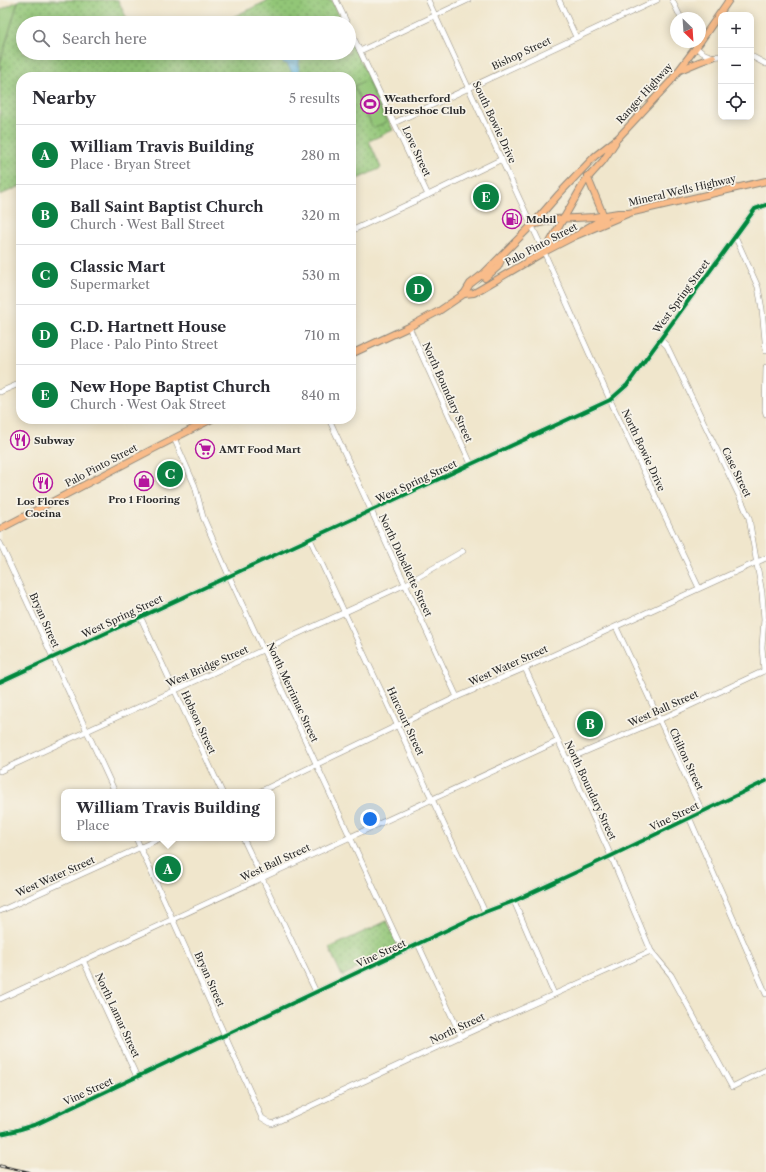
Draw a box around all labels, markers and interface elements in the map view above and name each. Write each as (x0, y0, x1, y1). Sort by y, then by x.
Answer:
north arrow (670, 12, 706, 48)
map controls (718, 12, 754, 120)
button: + (718, 12, 754, 48)
search box (16, 16, 356, 60)
icon: search (30, 27, 52, 49)
text: Search here (62, 29, 147, 48)
street label: Bishop Street (489, 34, 553, 73)
button: − (718, 48, 754, 84)
street label: Ranger Highway (614, 60, 676, 127)
street label: South Bowie Drive (470, 79, 519, 166)
button: locate (718, 84, 754, 120)
text: Nearby (32, 88, 96, 108)
text: 5 results (289, 90, 340, 106)
place label: Weatherford Horseshoe Club (383, 92, 466, 117)
sports icon: Weatherford Horseshoe Club (359, 93, 381, 115)
street label: Love Street (399, 124, 434, 179)
text: William Travis Building (70, 137, 254, 156)
text: A (40, 147, 50, 163)
text: 280 m (301, 147, 340, 163)
text: Place · Bryan Street (70, 156, 191, 172)
street label: Mineral Wells Highway (627, 172, 737, 209)
pin: E (473, 182, 499, 212)
text: Ball Saint Baptist Church (70, 197, 264, 216)
text: B (40, 207, 50, 223)
text: 320 m (302, 207, 340, 223)
fuel station icon: Mobil (501, 208, 523, 230)
place label: Mobil (526, 213, 557, 226)
text: Church · West Ball Street (70, 216, 225, 232)
street label: Palo Pinto Street (503, 220, 580, 269)
street label: West Spring Street (650, 256, 713, 337)
text: Classic Mart (70, 257, 165, 276)
text: C (40, 267, 50, 283)
text: 530 m (302, 267, 340, 283)
pin: D (406, 274, 432, 304)
text: Supermarket (70, 276, 150, 292)
text: C.D. Hartnett House (70, 317, 226, 336)
text: D (39, 327, 51, 343)
text: 710 m (304, 327, 340, 343)
text: Place · Palo Pinto Street (70, 336, 218, 352)
street label: North Boundary Street (420, 340, 476, 445)
text: New Hope Baptist Church (70, 377, 271, 396)
text: E (40, 387, 50, 403)
text: 840 m (301, 387, 340, 403)
text: Church · West Oak Street (70, 396, 226, 412)
street label: North Bowie Drive (619, 407, 668, 494)
restaurant icon: Subway (9, 429, 31, 451)
place label: Subway (34, 434, 75, 447)
supermarket icon: AMT Food Mart (194, 438, 216, 460)
street label: Palo Pinto Street (63, 441, 140, 490)
place label: AMT Food Mart (218, 443, 301, 456)
street label: Case Street (719, 445, 754, 500)
street label: West Spring Street (373, 457, 459, 506)
pin: C (157, 459, 183, 489)
shop icon: Pro 1 Flooring (133, 470, 155, 492)
restaurant icon: Los Flores Cocina (32, 472, 54, 494)
place label: Pro 1 Flooring (108, 493, 180, 506)
place label: Los Flores Cocina (17, 495, 70, 520)
street label: North Dubellette Street (376, 512, 435, 619)
street label: Bryan Street (27, 591, 63, 650)
street label: West Spring Street (79, 592, 165, 641)
street label: North Merrimac Street (264, 640, 322, 745)
street label: West Bridge Street (163, 642, 251, 691)
street label: West Water Street (466, 642, 550, 689)
street label: Harcourt Street (384, 685, 427, 758)
street label: West Ball Street (625, 687, 701, 730)
street label: Hobson Street (178, 689, 219, 756)
pin: B (577, 709, 603, 739)
street label: Chilton Street (667, 726, 707, 793)
street label: North Boundary Street (562, 738, 619, 842)
popup (61, 789, 275, 841)
text: William Travis Building (76, 798, 260, 817)
street label: Vine Street (647, 799, 701, 834)
your location (360, 809, 380, 829)
text: Place (76, 817, 110, 833)
street label: West Ball Street (237, 840, 313, 885)
street label: West Water Street (13, 853, 97, 900)
pin: A (155, 854, 181, 884)
street label: Vine Street (353, 936, 408, 971)
street label: Bryan Street (192, 950, 228, 1009)
street label: North Lamar Street (92, 971, 143, 1060)
street label: North Street (428, 1010, 487, 1047)
street label: Vine Street (60, 1074, 115, 1109)

